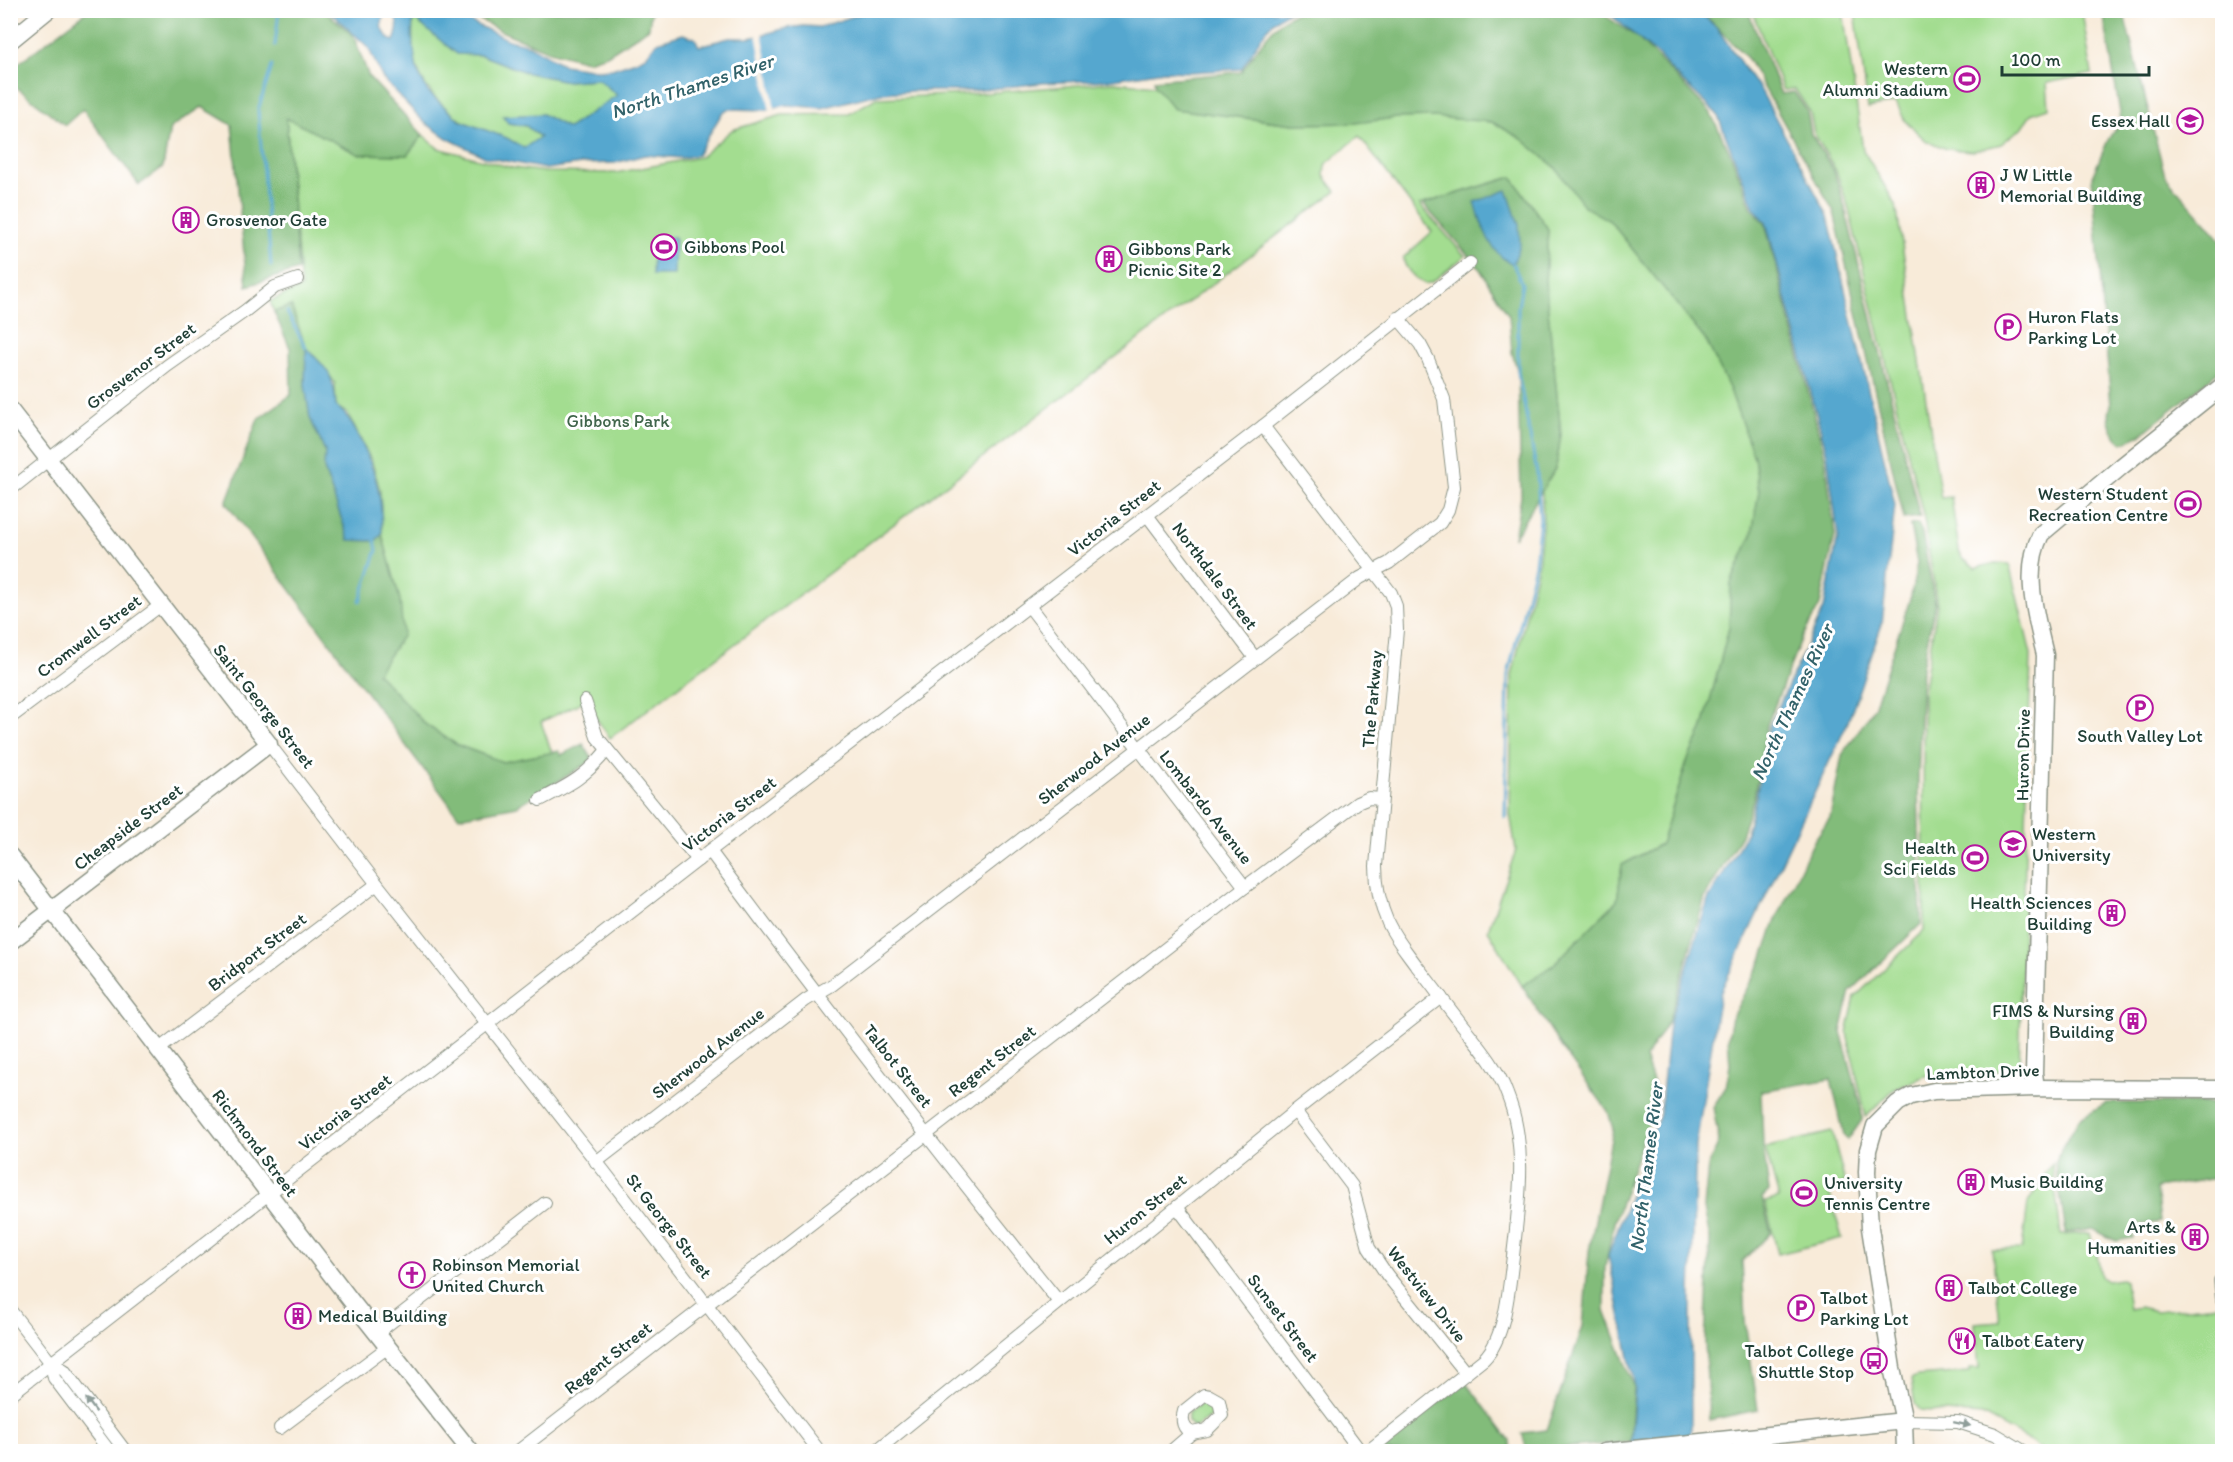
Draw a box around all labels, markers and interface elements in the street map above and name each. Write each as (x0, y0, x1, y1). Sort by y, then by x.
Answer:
scale bar (2002, 39, 2149, 77)
water label: North Thames River (608, 48, 779, 124)
text: 100 m (2011, 49, 2061, 71)
place label: Western Alumni Stadium (1823, 58, 1948, 101)
sports icon: Western Alumni Stadium (1952, 64, 1982, 94)
school or university icon: Essex Hall (2175, 106, 2205, 136)
place label: Essex Hall (2091, 110, 2170, 132)
place label: J W Little Memorial Building (2000, 164, 2142, 207)
building icon: J W Little Memorial Building (1966, 170, 1996, 200)
building icon: Grosvenor Gate (171, 205, 201, 235)
place label: Grosvenor Gate (206, 209, 327, 231)
sports icon: Gibbons Pool (649, 232, 679, 262)
place label: Gibbons Pool (684, 236, 785, 258)
place label: Gibbons Park Picnic Site 2 (1128, 238, 1232, 281)
building icon: Gibbons Park Picnic Site 2 (1094, 244, 1124, 274)
place label: Huron Flats Parking Lot (2028, 306, 2119, 349)
parking icon: Huron Flats Parking Lot (1993, 312, 2023, 342)
street label: Grosvenor Street (82, 317, 200, 414)
park label: Gibbons Park (567, 410, 670, 432)
street label: Victoria Street (1063, 475, 1165, 561)
place label: Western Student Recreation Centre (2028, 483, 2168, 526)
sports icon: Western Student Recreation Centre (2173, 489, 2203, 519)
street label: Northdale Street (1167, 518, 1263, 634)
street label: Cromwell Street (32, 589, 146, 682)
water label: North Thames River (1745, 618, 1840, 784)
street label: Saint George Street (208, 639, 320, 773)
street label: The Parkway (1357, 649, 1387, 749)
parking icon: South Valley Lot (2125, 693, 2155, 723)
street label: Sherwood Avenue (1033, 708, 1155, 810)
street label: Huron Drive (2011, 709, 2035, 801)
place label: South Valley Lot (2077, 725, 2203, 747)
street label: Lombardo Avenue (1155, 745, 1257, 869)
street label: Victoria Street (678, 771, 781, 857)
street label: Cheapside Street (69, 779, 187, 875)
place label: Western University (2032, 823, 2111, 866)
school or university icon: Western University (1998, 829, 2028, 859)
place label: Health Sci Fields (1883, 837, 1956, 880)
sports icon: Health Sci Fields (1960, 843, 1990, 873)
place label: Health Sciences Building (1970, 892, 2093, 935)
building icon: Health Sciences Building (2097, 898, 2127, 928)
street label: Bridport Street (203, 908, 311, 996)
place label: FIMS & Nursing Building (1992, 1000, 2115, 1043)
street label: Sherwood Avenue (647, 1002, 769, 1104)
building icon: FIMS & Nursing Building (2118, 1006, 2148, 1036)
street label: Talbot Street (859, 1020, 938, 1112)
street label: Regent Street (944, 1020, 1040, 1102)
street label: Lambton Drive (1926, 1059, 2040, 1085)
street label: Victoria Street (294, 1069, 396, 1155)
water label: North Thames River (1624, 1079, 1669, 1252)
street label: Richmond Street (207, 1085, 303, 1201)
building icon: Music Building (1956, 1167, 1986, 1197)
street label: St George Street (621, 1169, 717, 1283)
street label: Huron Street (1099, 1169, 1191, 1249)
place label: Music Building (1990, 1171, 2104, 1193)
place label: University Tennis Centre (1824, 1172, 1930, 1215)
sports icon: University Tennis Centre (1789, 1178, 1819, 1208)
place label: Arts & Humanities (2087, 1216, 2176, 1259)
building icon: Arts & Humanities (2180, 1222, 2210, 1252)
street label: Westview Drive (1383, 1241, 1471, 1347)
place label: Robinson Memorial United Church (432, 1254, 580, 1297)
church icon: Robinson Memorial United Church (397, 1260, 427, 1290)
street label: Sunset Street (1243, 1269, 1324, 1367)
building icon: Talbot College (1934, 1273, 1964, 1303)
place label: Talbot College (1968, 1277, 2077, 1299)
place label: Talbot Parking Lot (1820, 1287, 1909, 1330)
parking icon: Talbot Parking Lot (1786, 1293, 1816, 1323)
building icon: Medical Building (283, 1301, 313, 1331)
place label: Medical Building (318, 1305, 448, 1327)
street label: Regent Street (560, 1317, 656, 1399)
restaurant icon: Talbot Eatery (1947, 1326, 1977, 1356)
place label: Talbot Eatery (1982, 1330, 2085, 1352)
place label: Talbot College Shuttle Stop (1745, 1340, 1854, 1383)
bus stop icon: Talbot College Shuttle Stop (1859, 1346, 1889, 1376)
one-way arrow (85, 1397, 97, 1413)
one-way arrow (1952, 1420, 1971, 1429)

